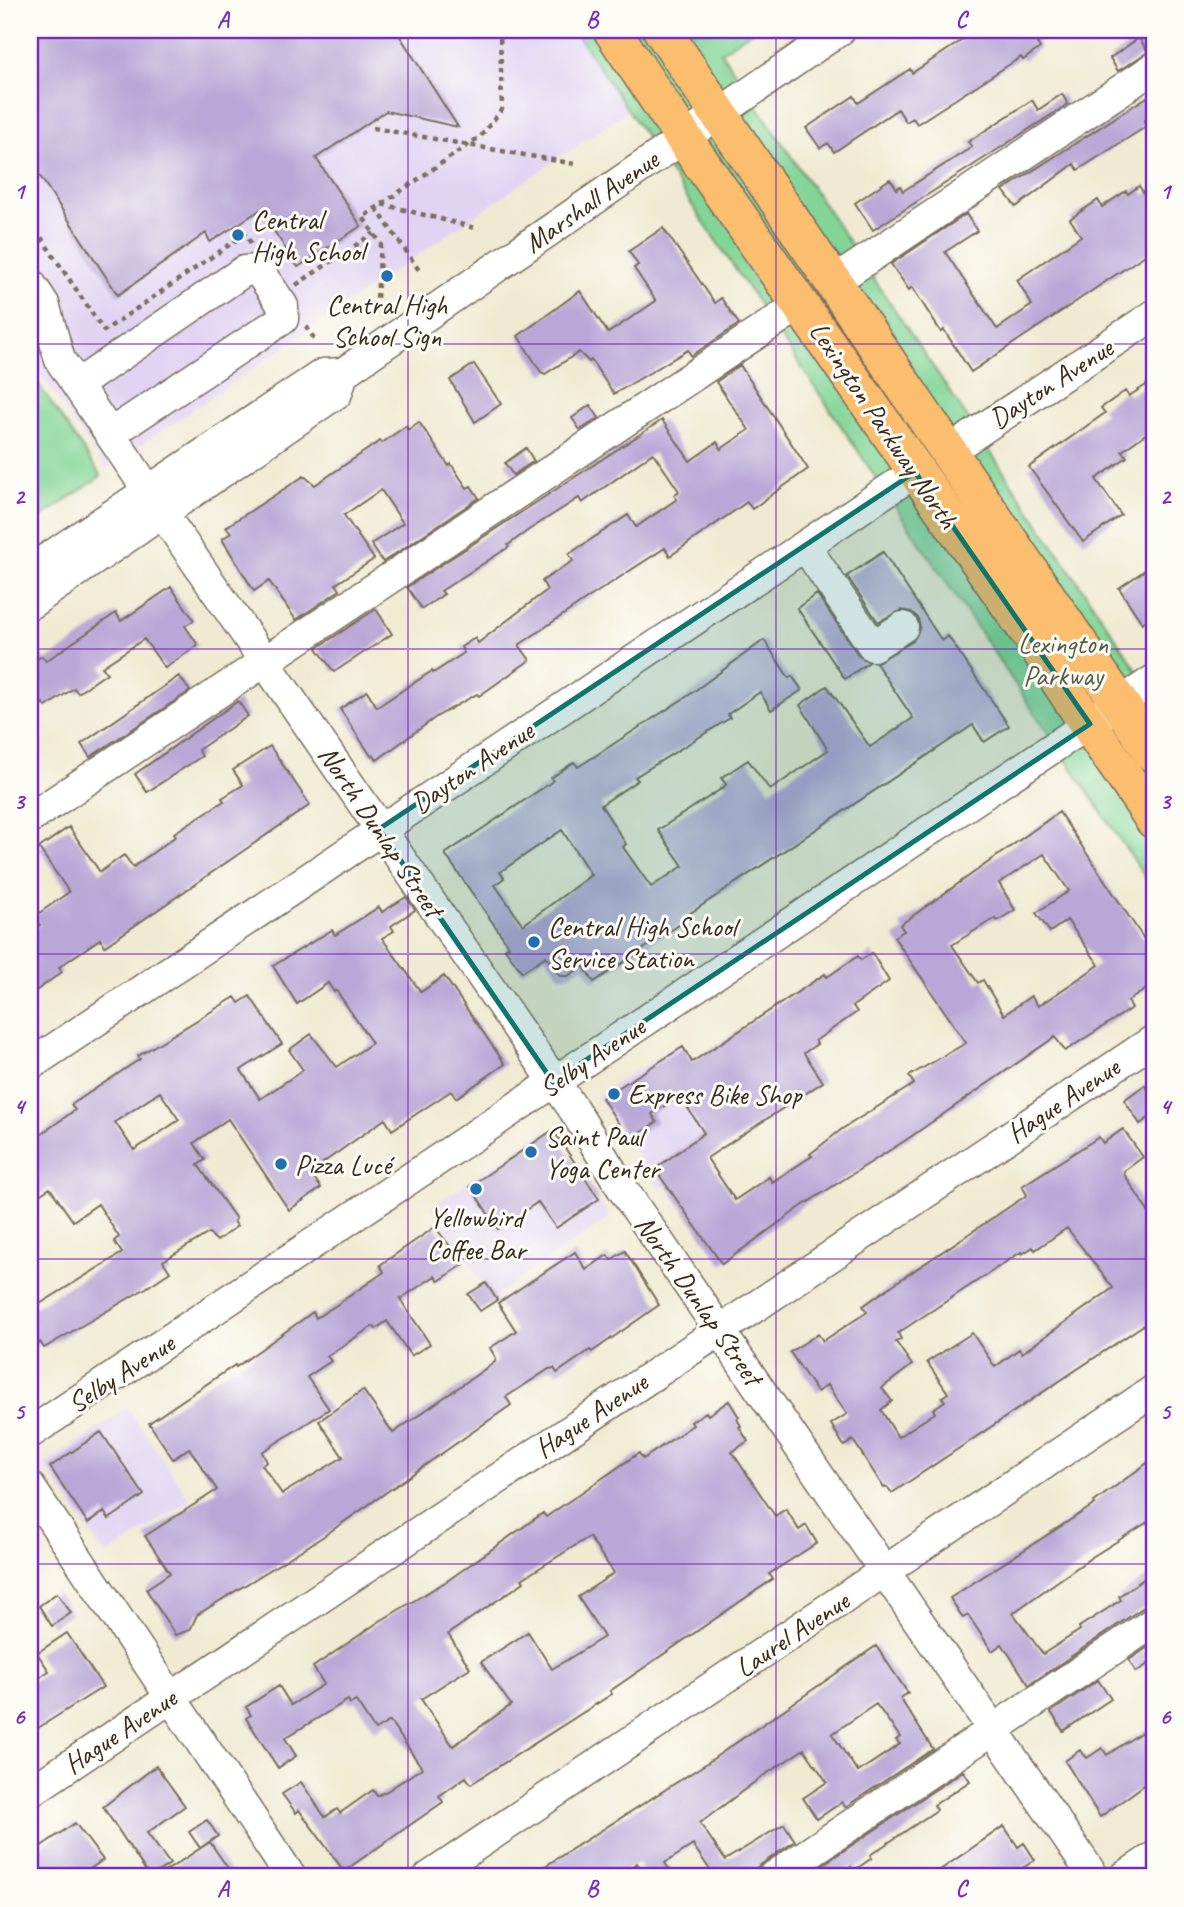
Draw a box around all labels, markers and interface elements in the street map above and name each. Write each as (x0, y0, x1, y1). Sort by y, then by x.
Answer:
text: A (217, 5, 231, 34)
text: B (586, 5, 600, 34)
text: C (956, 5, 970, 34)
street label: Marshall Avenue (517, 141, 667, 260)
text: 1 (14, 177, 27, 206)
text: 1 (1160, 177, 1173, 206)
place label: Central High School (252, 202, 370, 269)
marker: Central High School (230, 227, 246, 243)
marker: Central High School Sign (379, 268, 395, 284)
place label: Central High School Sign (327, 287, 448, 354)
street label: Lexington Parkway North (802, 315, 966, 535)
street label: Dayton Avenue (983, 329, 1121, 436)
text: 2 (14, 482, 27, 511)
text: 2 (1160, 482, 1173, 511)
park label: Lexington Parkway (1018, 626, 1108, 693)
street label: Dayton Avenue (404, 712, 542, 821)
street label: North Dunlap Street (311, 739, 453, 926)
text: 3 (14, 787, 27, 816)
text: 3 (1160, 787, 1173, 816)
place label: Central High School Service Station (548, 909, 741, 976)
marker: Central High School Service Station (526, 934, 542, 950)
street label: Selby Avenue (532, 1008, 653, 1105)
street label: Hague Avenue (1000, 1048, 1128, 1150)
place label: Express Bike Shop (628, 1077, 803, 1112)
marker: Express Bike Shop (606, 1086, 622, 1102)
text: 4 (14, 1092, 27, 1121)
text: 4 (1160, 1092, 1173, 1121)
place label: Saint Paul Yoga Center (545, 1119, 662, 1186)
marker: Saint Paul Yoga Center (523, 1144, 539, 1160)
place label: Pizza Lucé (295, 1147, 395, 1182)
marker: Pizza Lucé (273, 1156, 289, 1172)
marker: Yellowbird Coffee Bar (468, 1181, 484, 1197)
place label: Yellowbird Coffee Bar (427, 1200, 528, 1267)
street label: North Dunlap Street (628, 1208, 773, 1395)
street label: Selby Avenue (61, 1325, 182, 1420)
street label: Hague Avenue (528, 1363, 656, 1465)
text: 5 (14, 1397, 26, 1426)
text: 5 (1160, 1397, 1172, 1426)
street label: Laurel Avenue (728, 1582, 857, 1685)
street label: Hague Avenue (57, 1679, 185, 1781)
text: 6 (14, 1702, 27, 1731)
text: 6 (1160, 1702, 1173, 1731)
text: A (217, 1874, 231, 1903)
text: B (586, 1874, 600, 1903)
text: C (956, 1874, 970, 1903)

